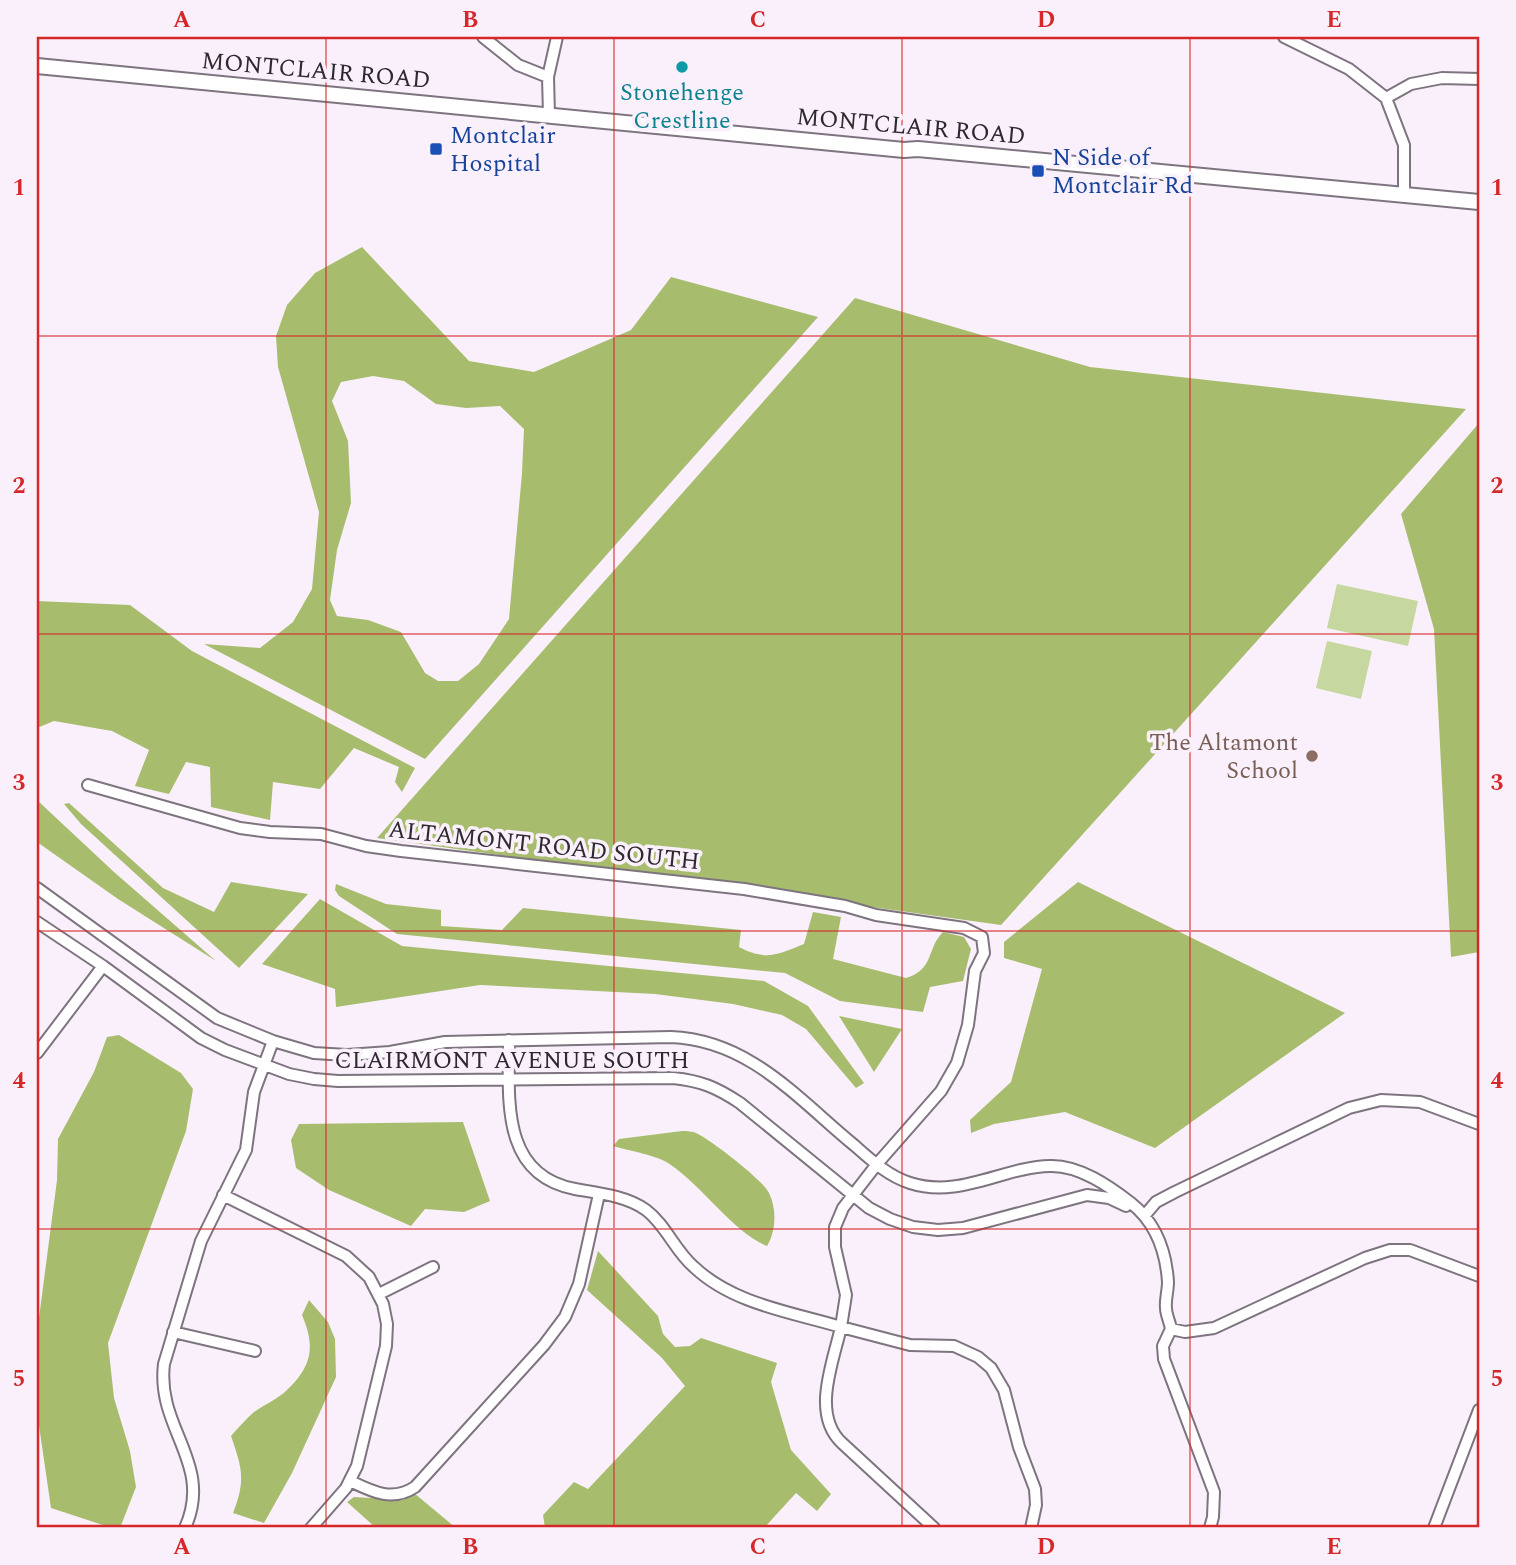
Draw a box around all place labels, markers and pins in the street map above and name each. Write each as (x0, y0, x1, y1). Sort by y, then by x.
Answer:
marker: Stonehenge Crestline (674, 59, 690, 75)
place label: Stonehenge Crestline (620, 75, 744, 139)
place label: Montclair Hospital (450, 118, 556, 182)
place label: N Side of Montclair Rd (1052, 140, 1193, 204)
marker: Montclair Hospital (428, 141, 444, 157)
marker: N Side of Montclair Rd (1030, 163, 1046, 179)
place label: The Altamont School (1149, 725, 1298, 789)
marker: The Altamont School (1304, 748, 1320, 764)

